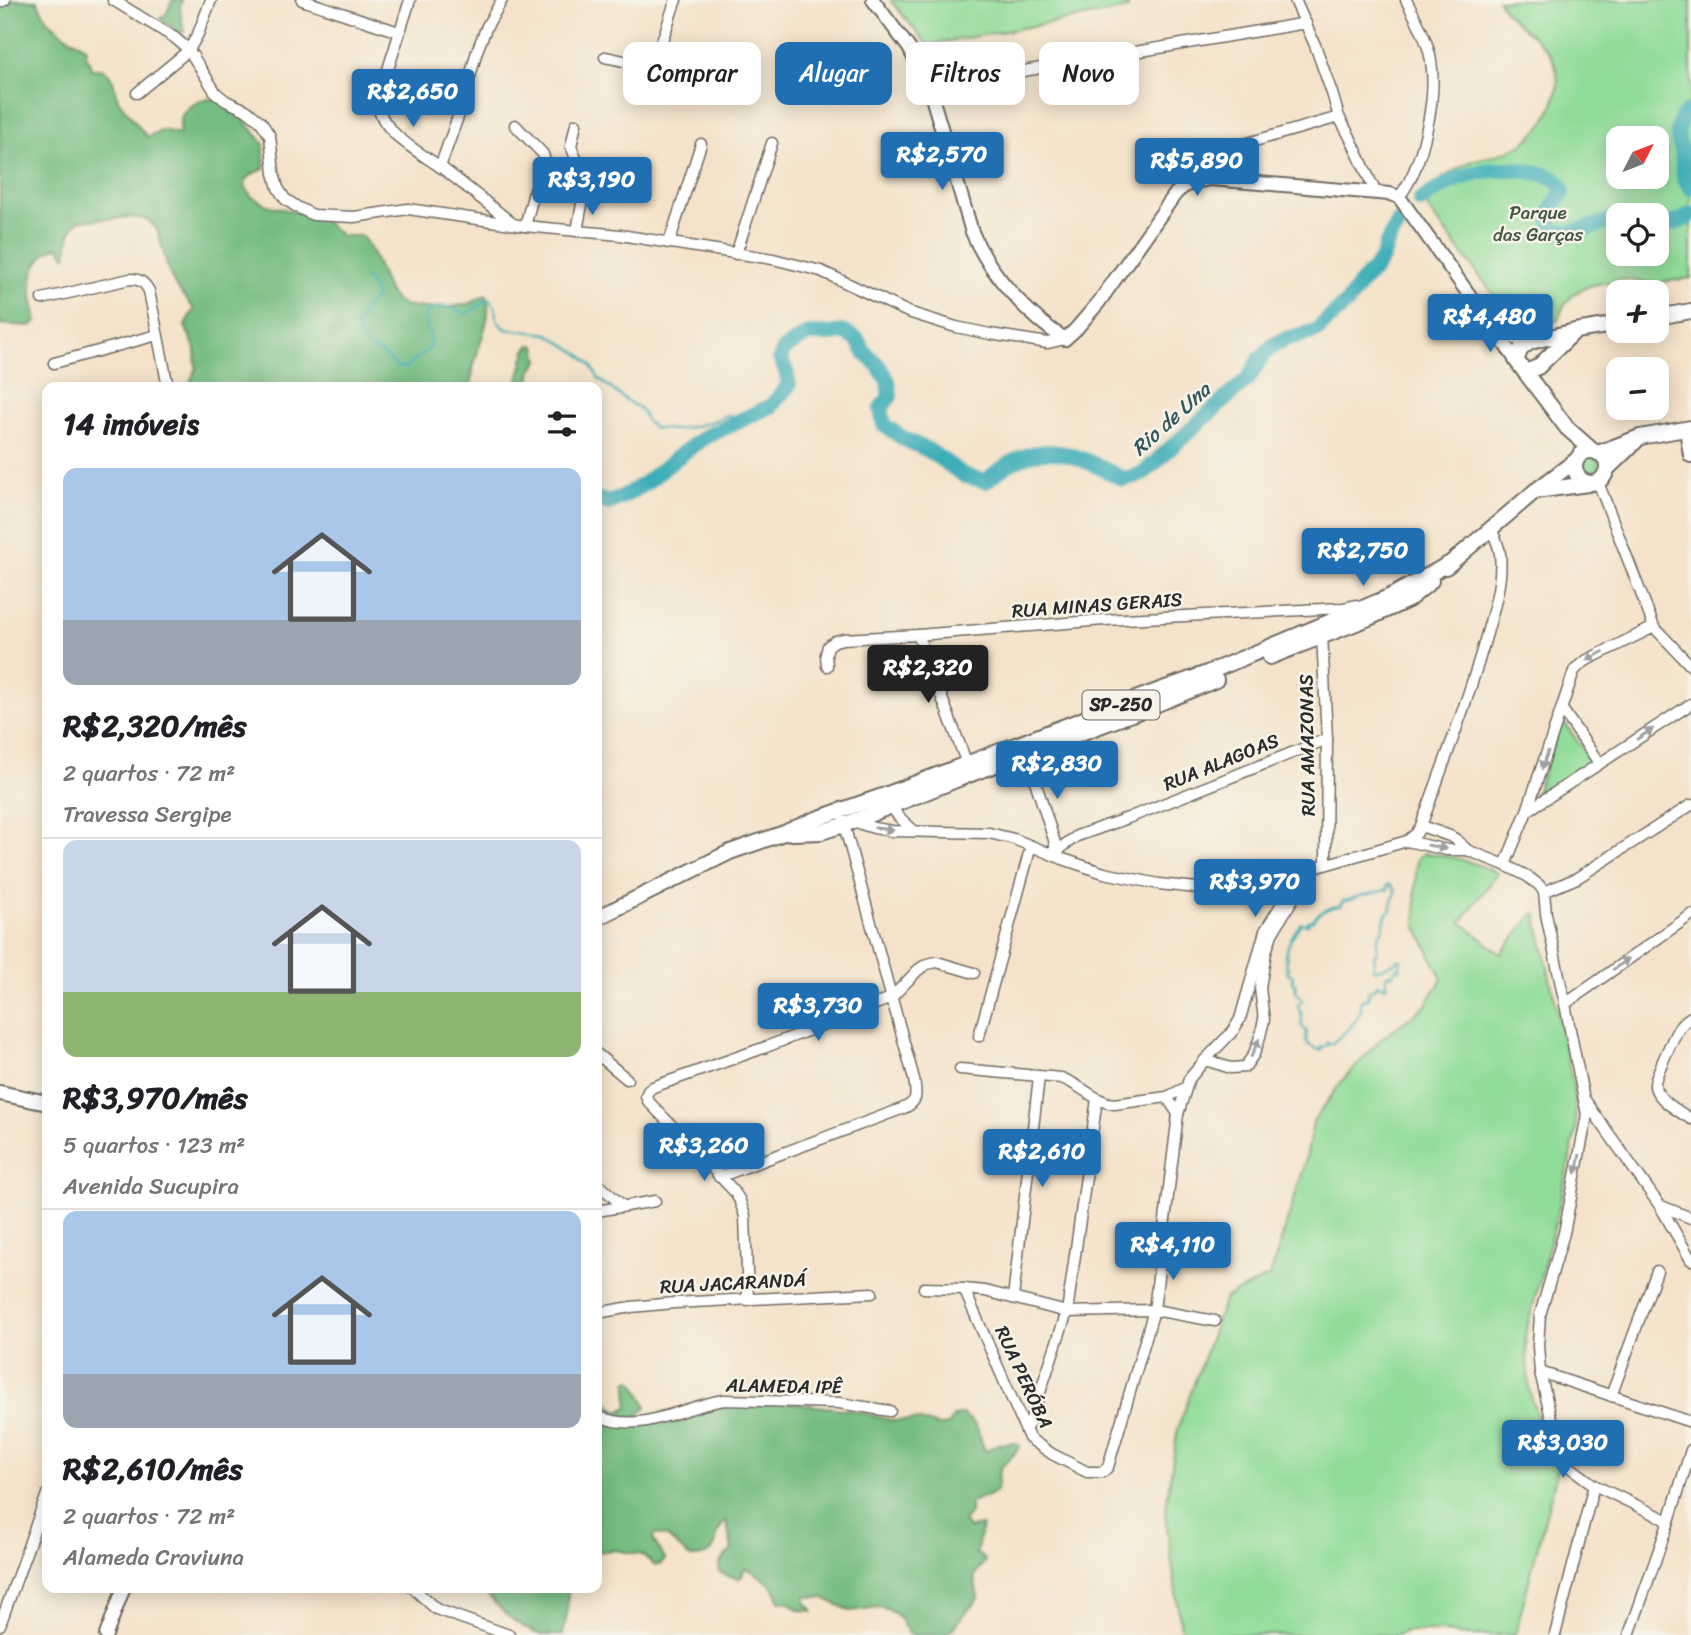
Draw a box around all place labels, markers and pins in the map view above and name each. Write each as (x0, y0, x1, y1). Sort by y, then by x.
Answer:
pin: R$2,650 (348, 69, 478, 129)
pin: R$2,570 (877, 132, 1007, 192)
pin: R$5,890 (1132, 138, 1262, 198)
pin: R$3,190 (527, 158, 657, 217)
pin: R$4,480 (1425, 294, 1555, 354)
pin: R$2,750 (1298, 528, 1428, 588)
pin: R$2,320 (863, 646, 993, 705)
pin: R$2,830 (992, 742, 1122, 801)
pin: R$3,970 (1190, 860, 1320, 919)
pin: R$3,730 (753, 984, 883, 1043)
pin: R$3,260 (639, 1124, 769, 1183)
pin: R$2,610 (977, 1130, 1107, 1189)
pin: R$4,110 (1108, 1222, 1238, 1282)
pin: R$3,030 (1498, 1420, 1628, 1480)

